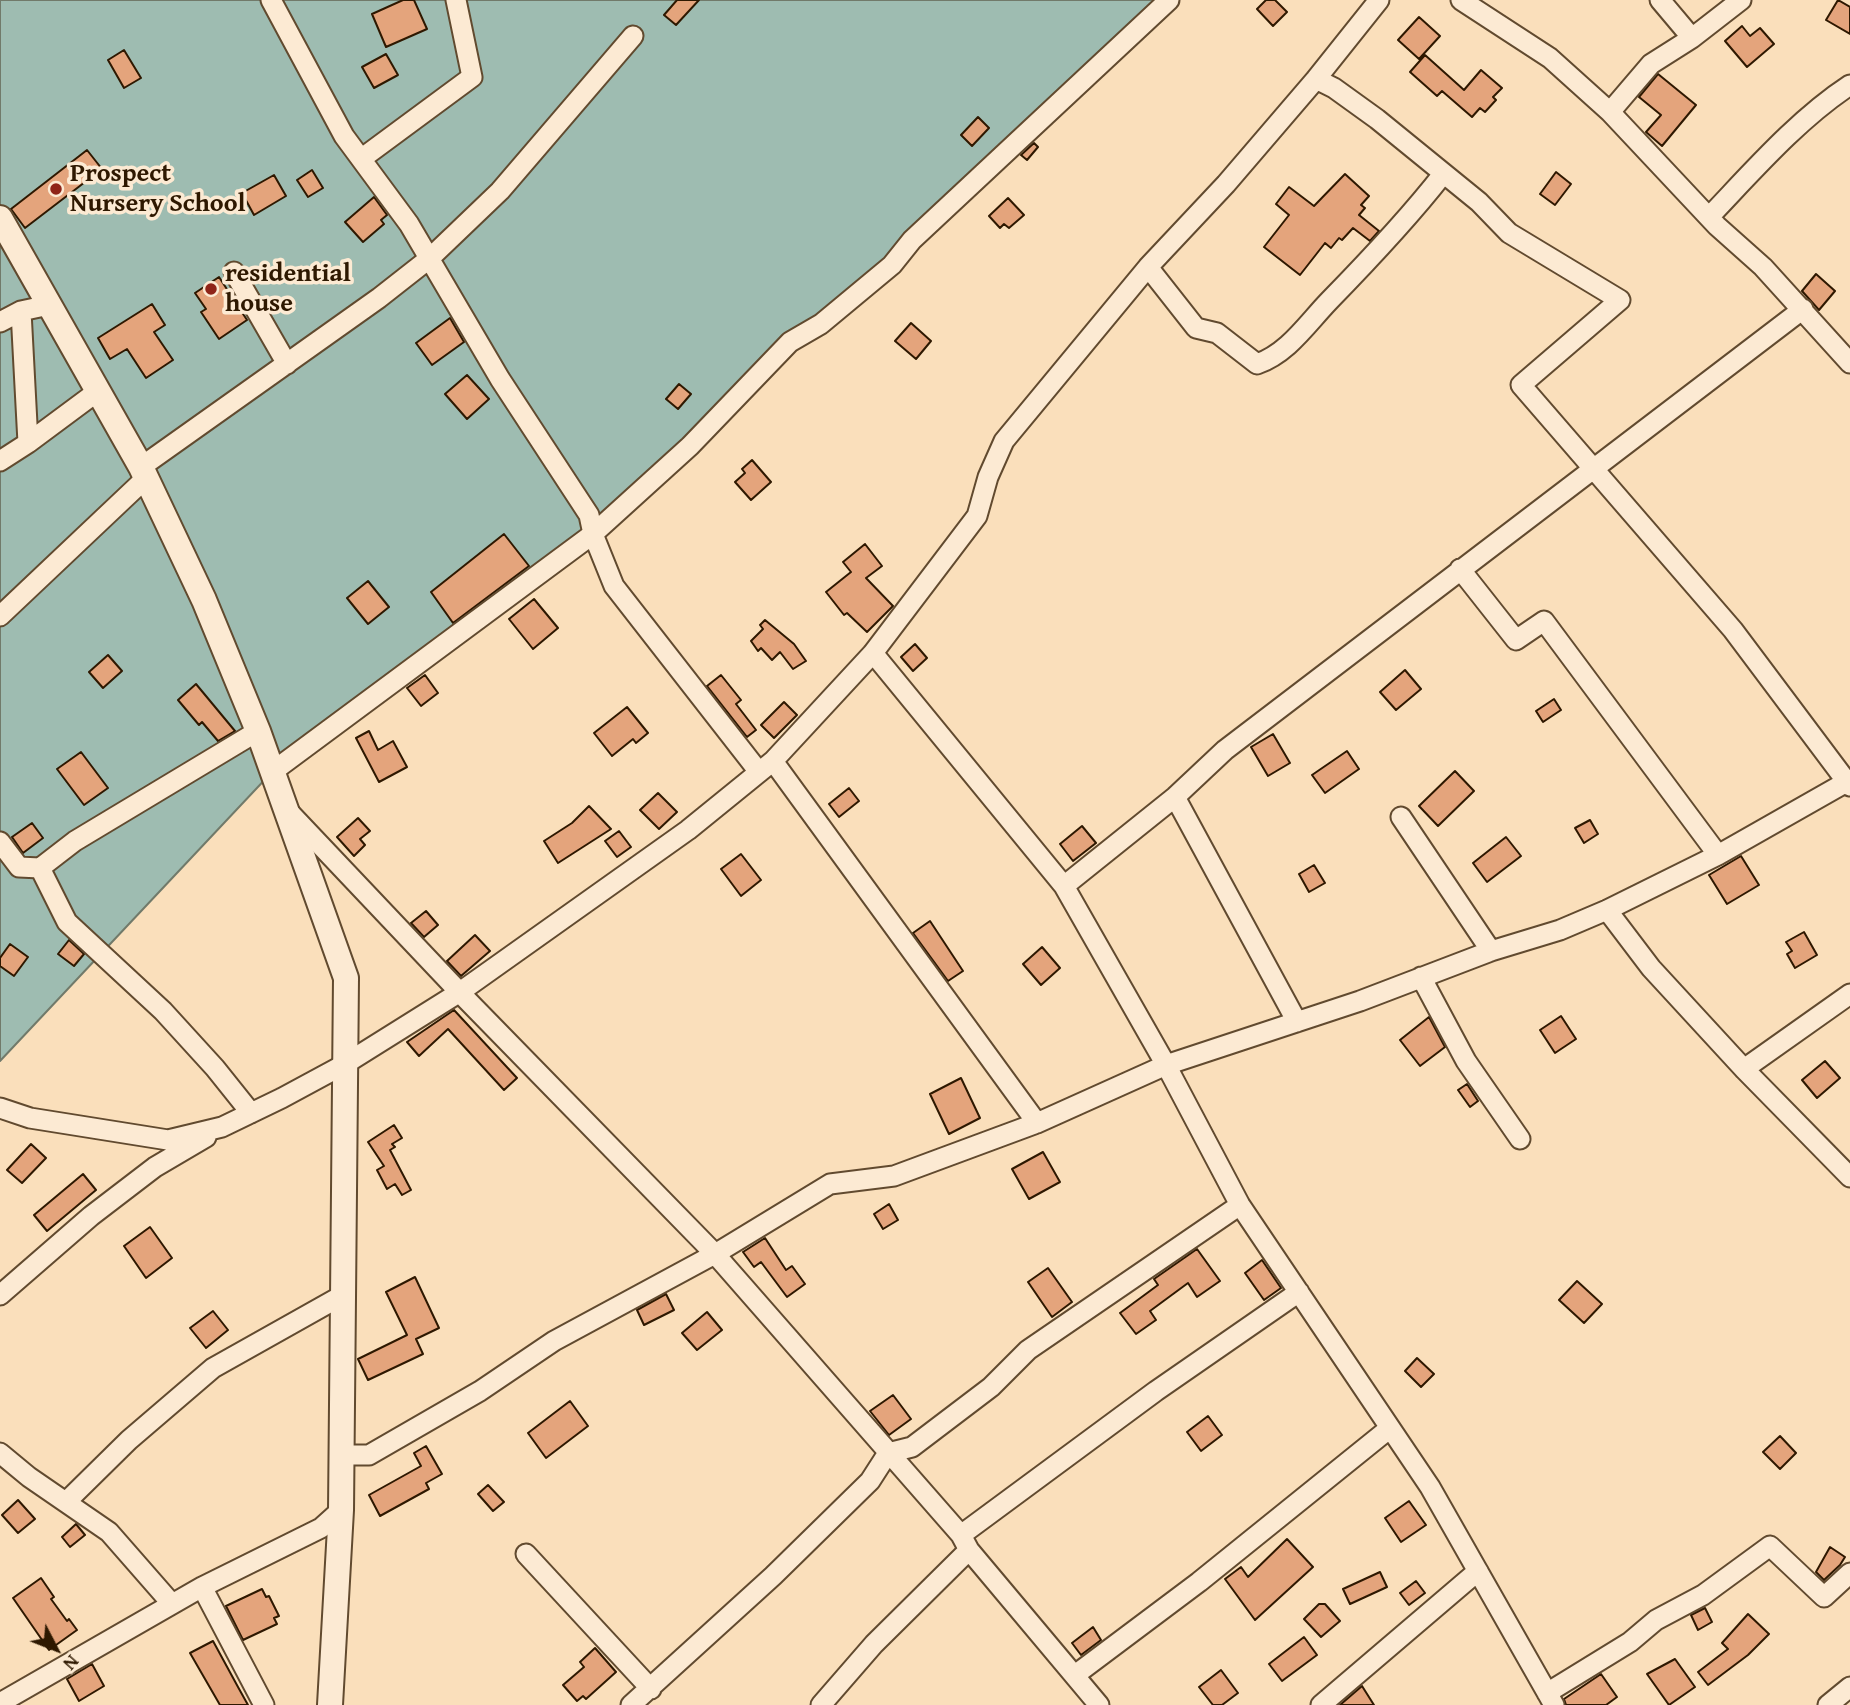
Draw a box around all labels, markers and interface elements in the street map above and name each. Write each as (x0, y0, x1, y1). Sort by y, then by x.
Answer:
place label: Prospect Nursery School (70, 158, 246, 220)
marker: Prospect Nursery School (48, 181, 64, 197)
place label: residential house (225, 258, 351, 320)
marker: residential house (203, 281, 219, 297)
north arrow (21, 1614, 91, 1684)
text: N (57, 1649, 86, 1677)

